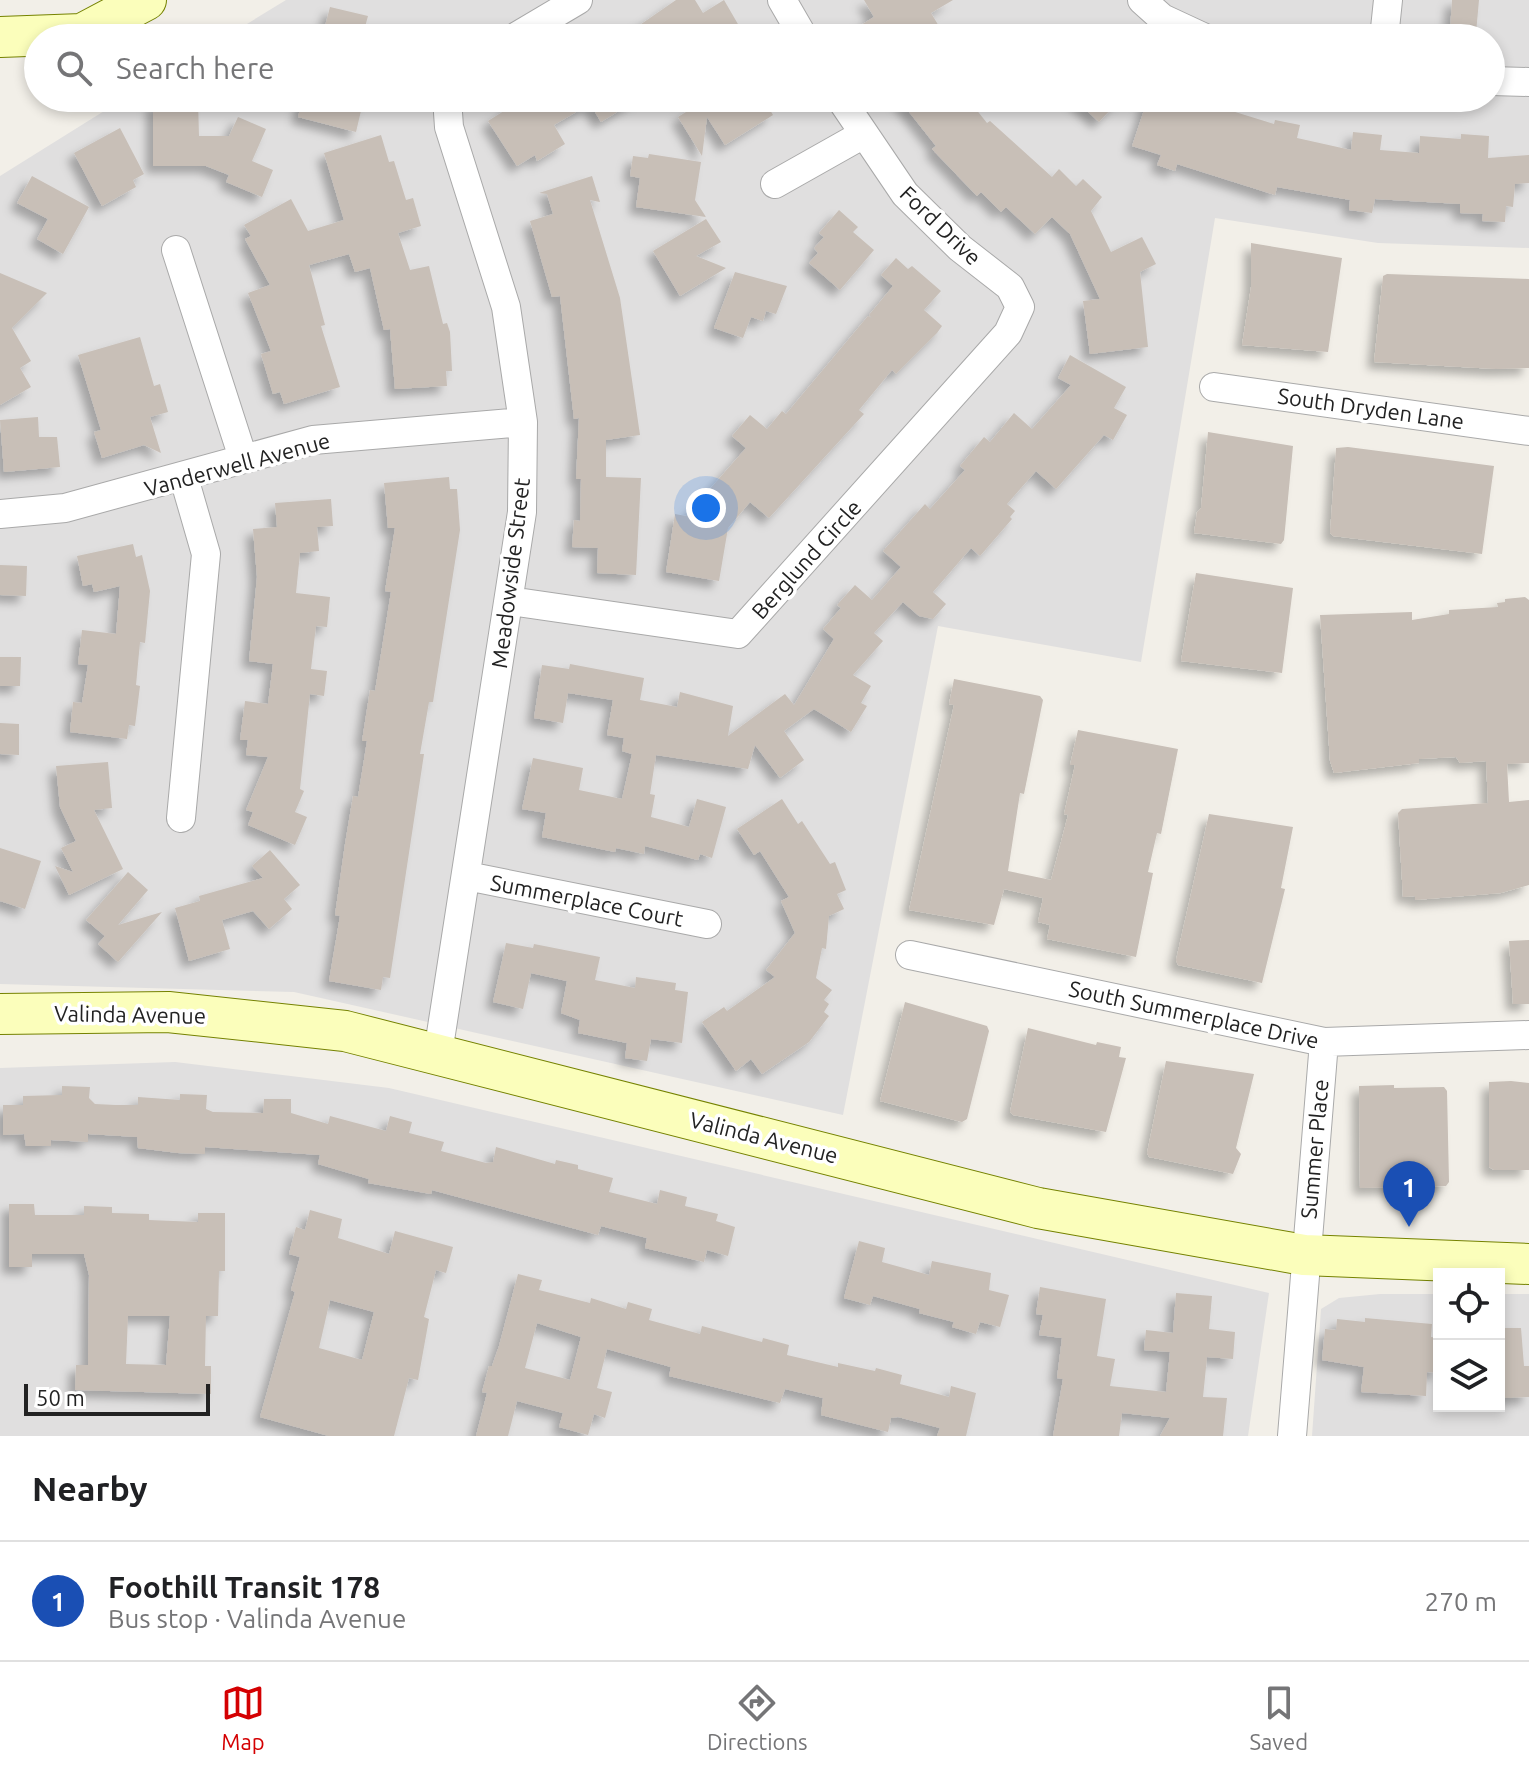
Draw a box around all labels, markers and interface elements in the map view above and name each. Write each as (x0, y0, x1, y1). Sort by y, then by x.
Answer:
search box (24, 24, 1505, 112)
icon: search (52, 46, 96, 90)
text: Search here (116, 51, 275, 85)
street label: Ford Drive (895, 180, 987, 270)
street label: South Dryden Lane (1276, 383, 1466, 433)
street label: Vanderwell Avenue (141, 427, 333, 501)
street label: Meadowside Street (486, 476, 534, 670)
your location (686, 488, 726, 528)
street label: Berglund Circle (746, 494, 866, 624)
street label: Summerplace Court (489, 869, 686, 931)
street label: South Summerplace Drive (1067, 975, 1321, 1053)
street label: Valinda Avenue (54, 1000, 206, 1028)
street label: Summer Place (1295, 1078, 1333, 1220)
street label: Valinda Avenue (687, 1106, 841, 1168)
pin: 1 (1383, 1161, 1435, 1227)
map controls (1433, 1268, 1505, 1412)
button: locate (1433, 1268, 1505, 1340)
button: layers (1433, 1340, 1505, 1412)
scale bar (24, 1380, 210, 1416)
text: 50 m (36, 1385, 85, 1410)
text: Nearby (32, 1469, 147, 1507)
text: Foothill Transit 178 (108, 1570, 380, 1604)
text: 1 (51, 1587, 65, 1616)
text: 270 m (1425, 1587, 1497, 1616)
text: Bus stop · Valinda Avenue (108, 1604, 406, 1633)
tab: Map (221, 1681, 265, 1754)
tab: Directions (707, 1681, 808, 1754)
tab: Saved (1249, 1681, 1308, 1754)

